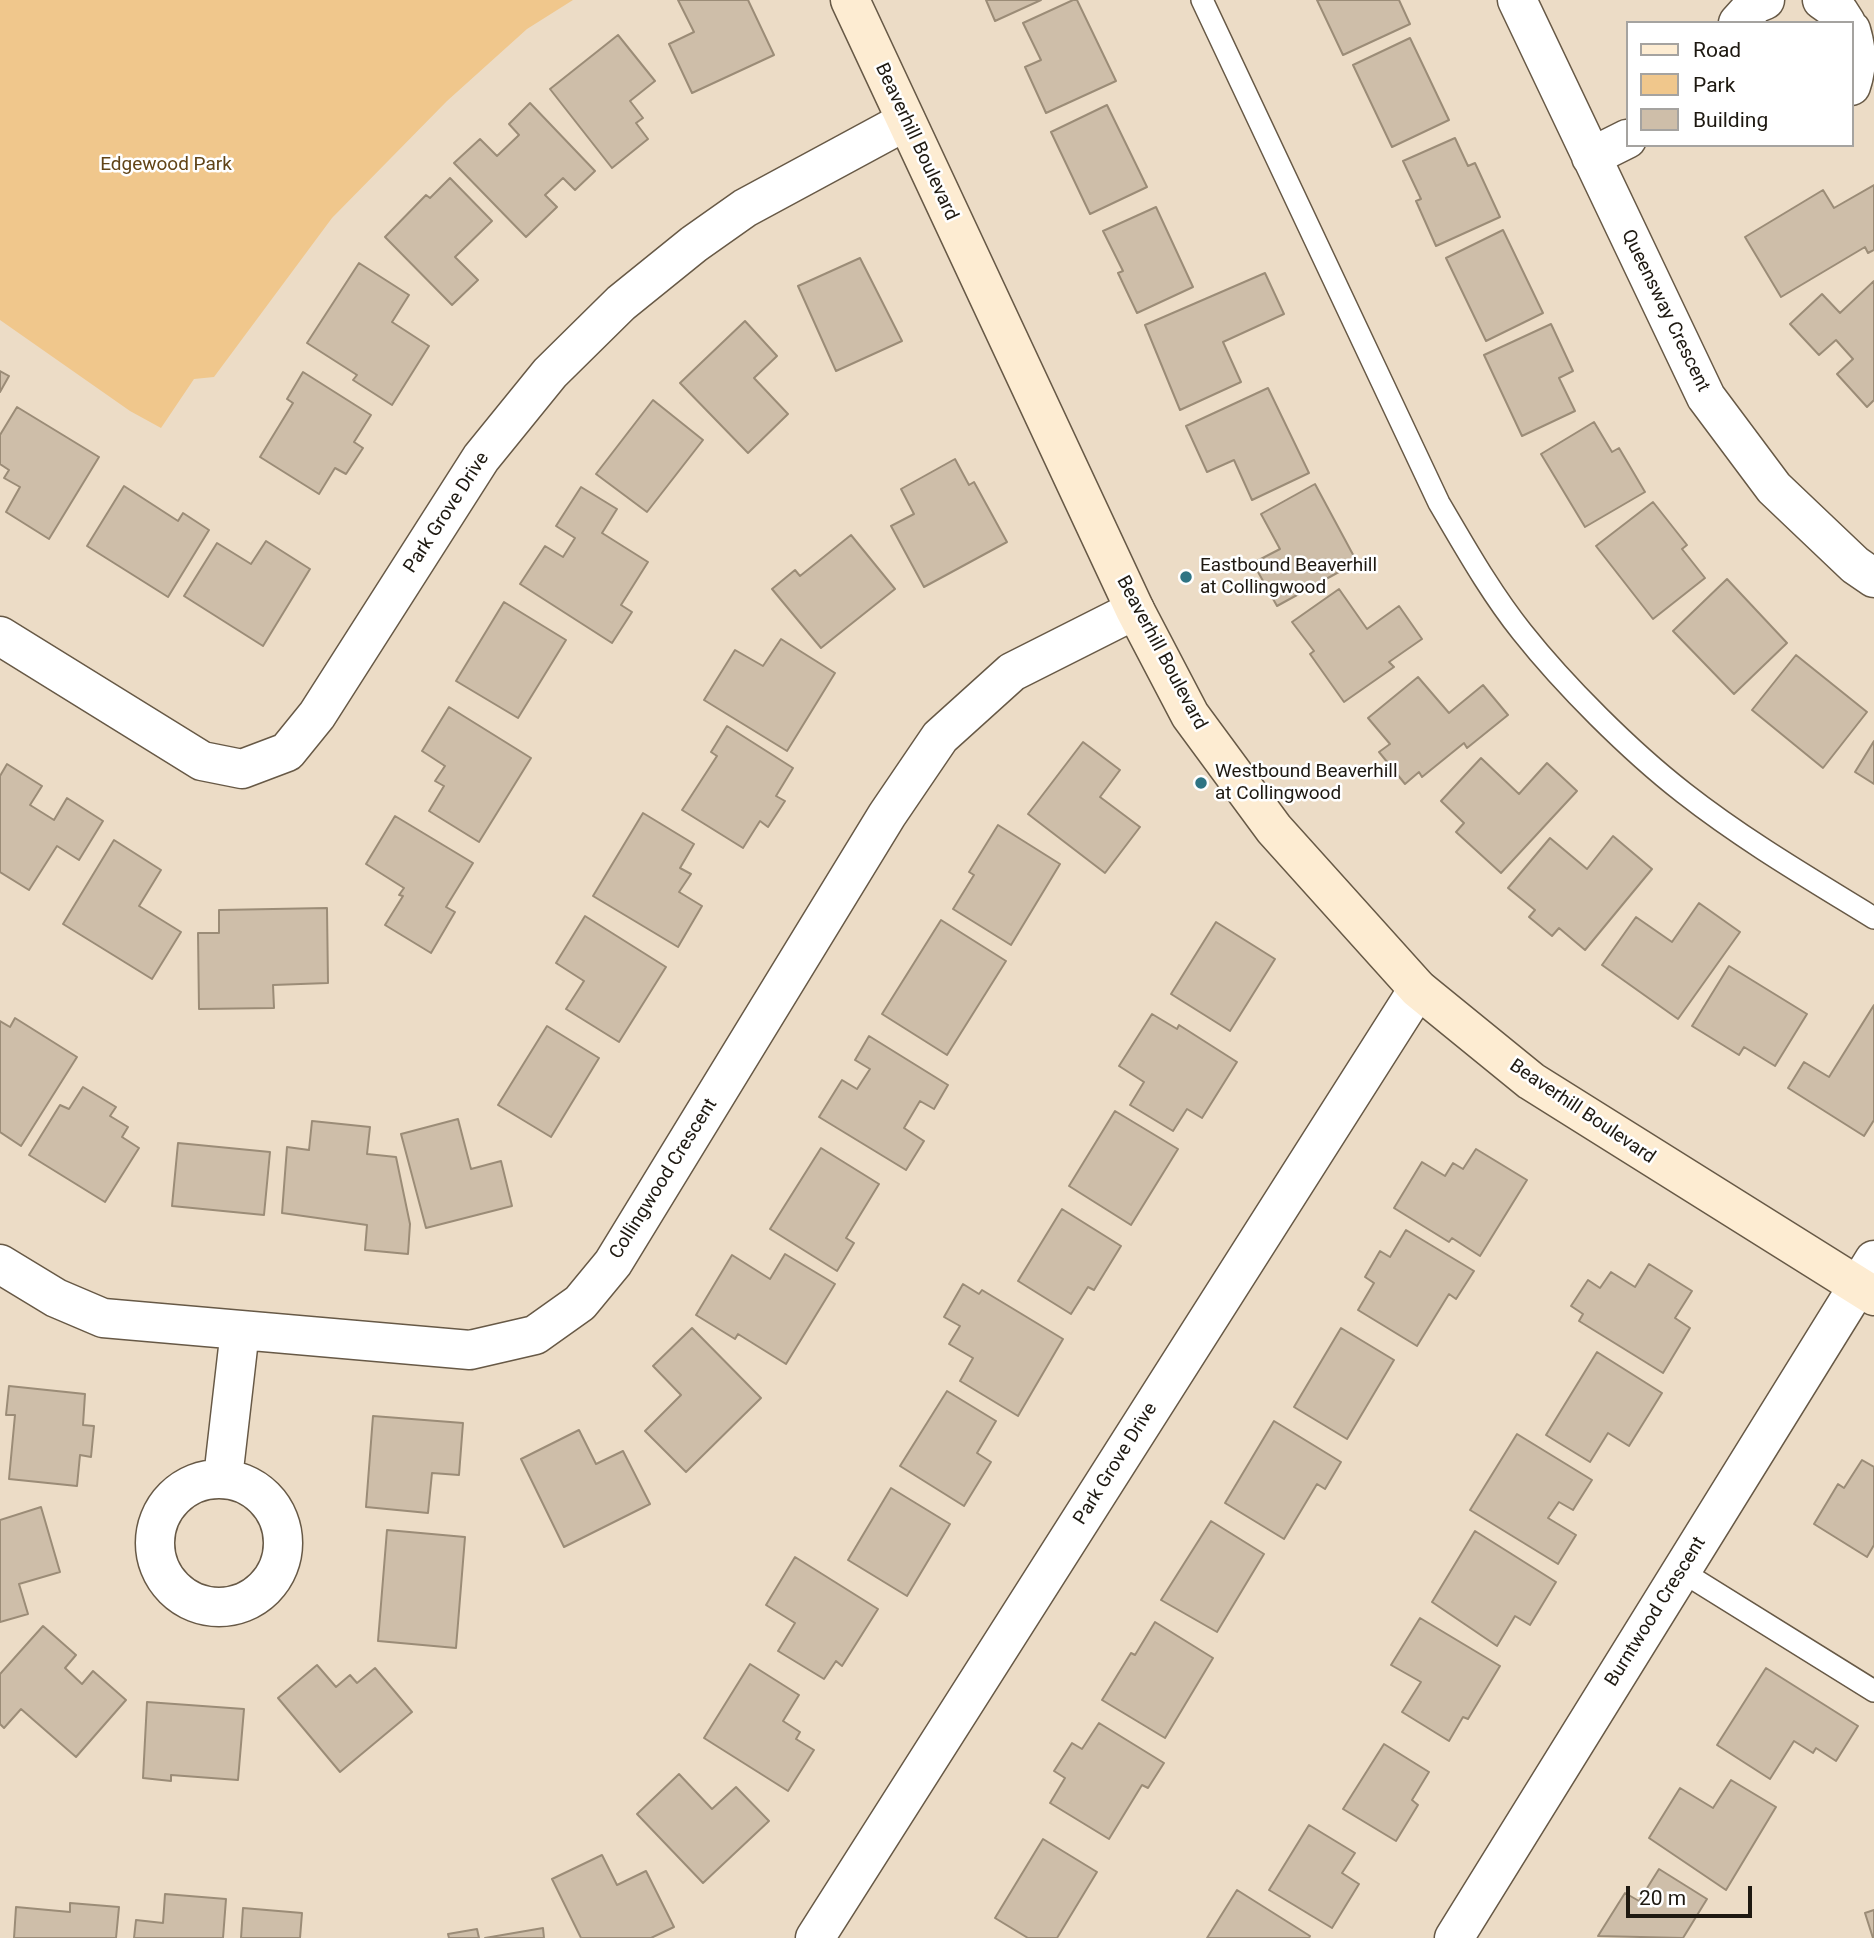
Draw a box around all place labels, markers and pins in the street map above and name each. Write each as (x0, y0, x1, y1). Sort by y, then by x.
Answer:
place label: Eastbound Beaverhill at Collingwood (1200, 555, 1377, 599)
marker: Eastbound Beaverhill at Collingwood (1178, 569, 1194, 585)
place label: Westbound Beaverhill at Collingwood (1215, 761, 1398, 805)
marker: Westbound Beaverhill at Collingwood (1193, 775, 1209, 791)

